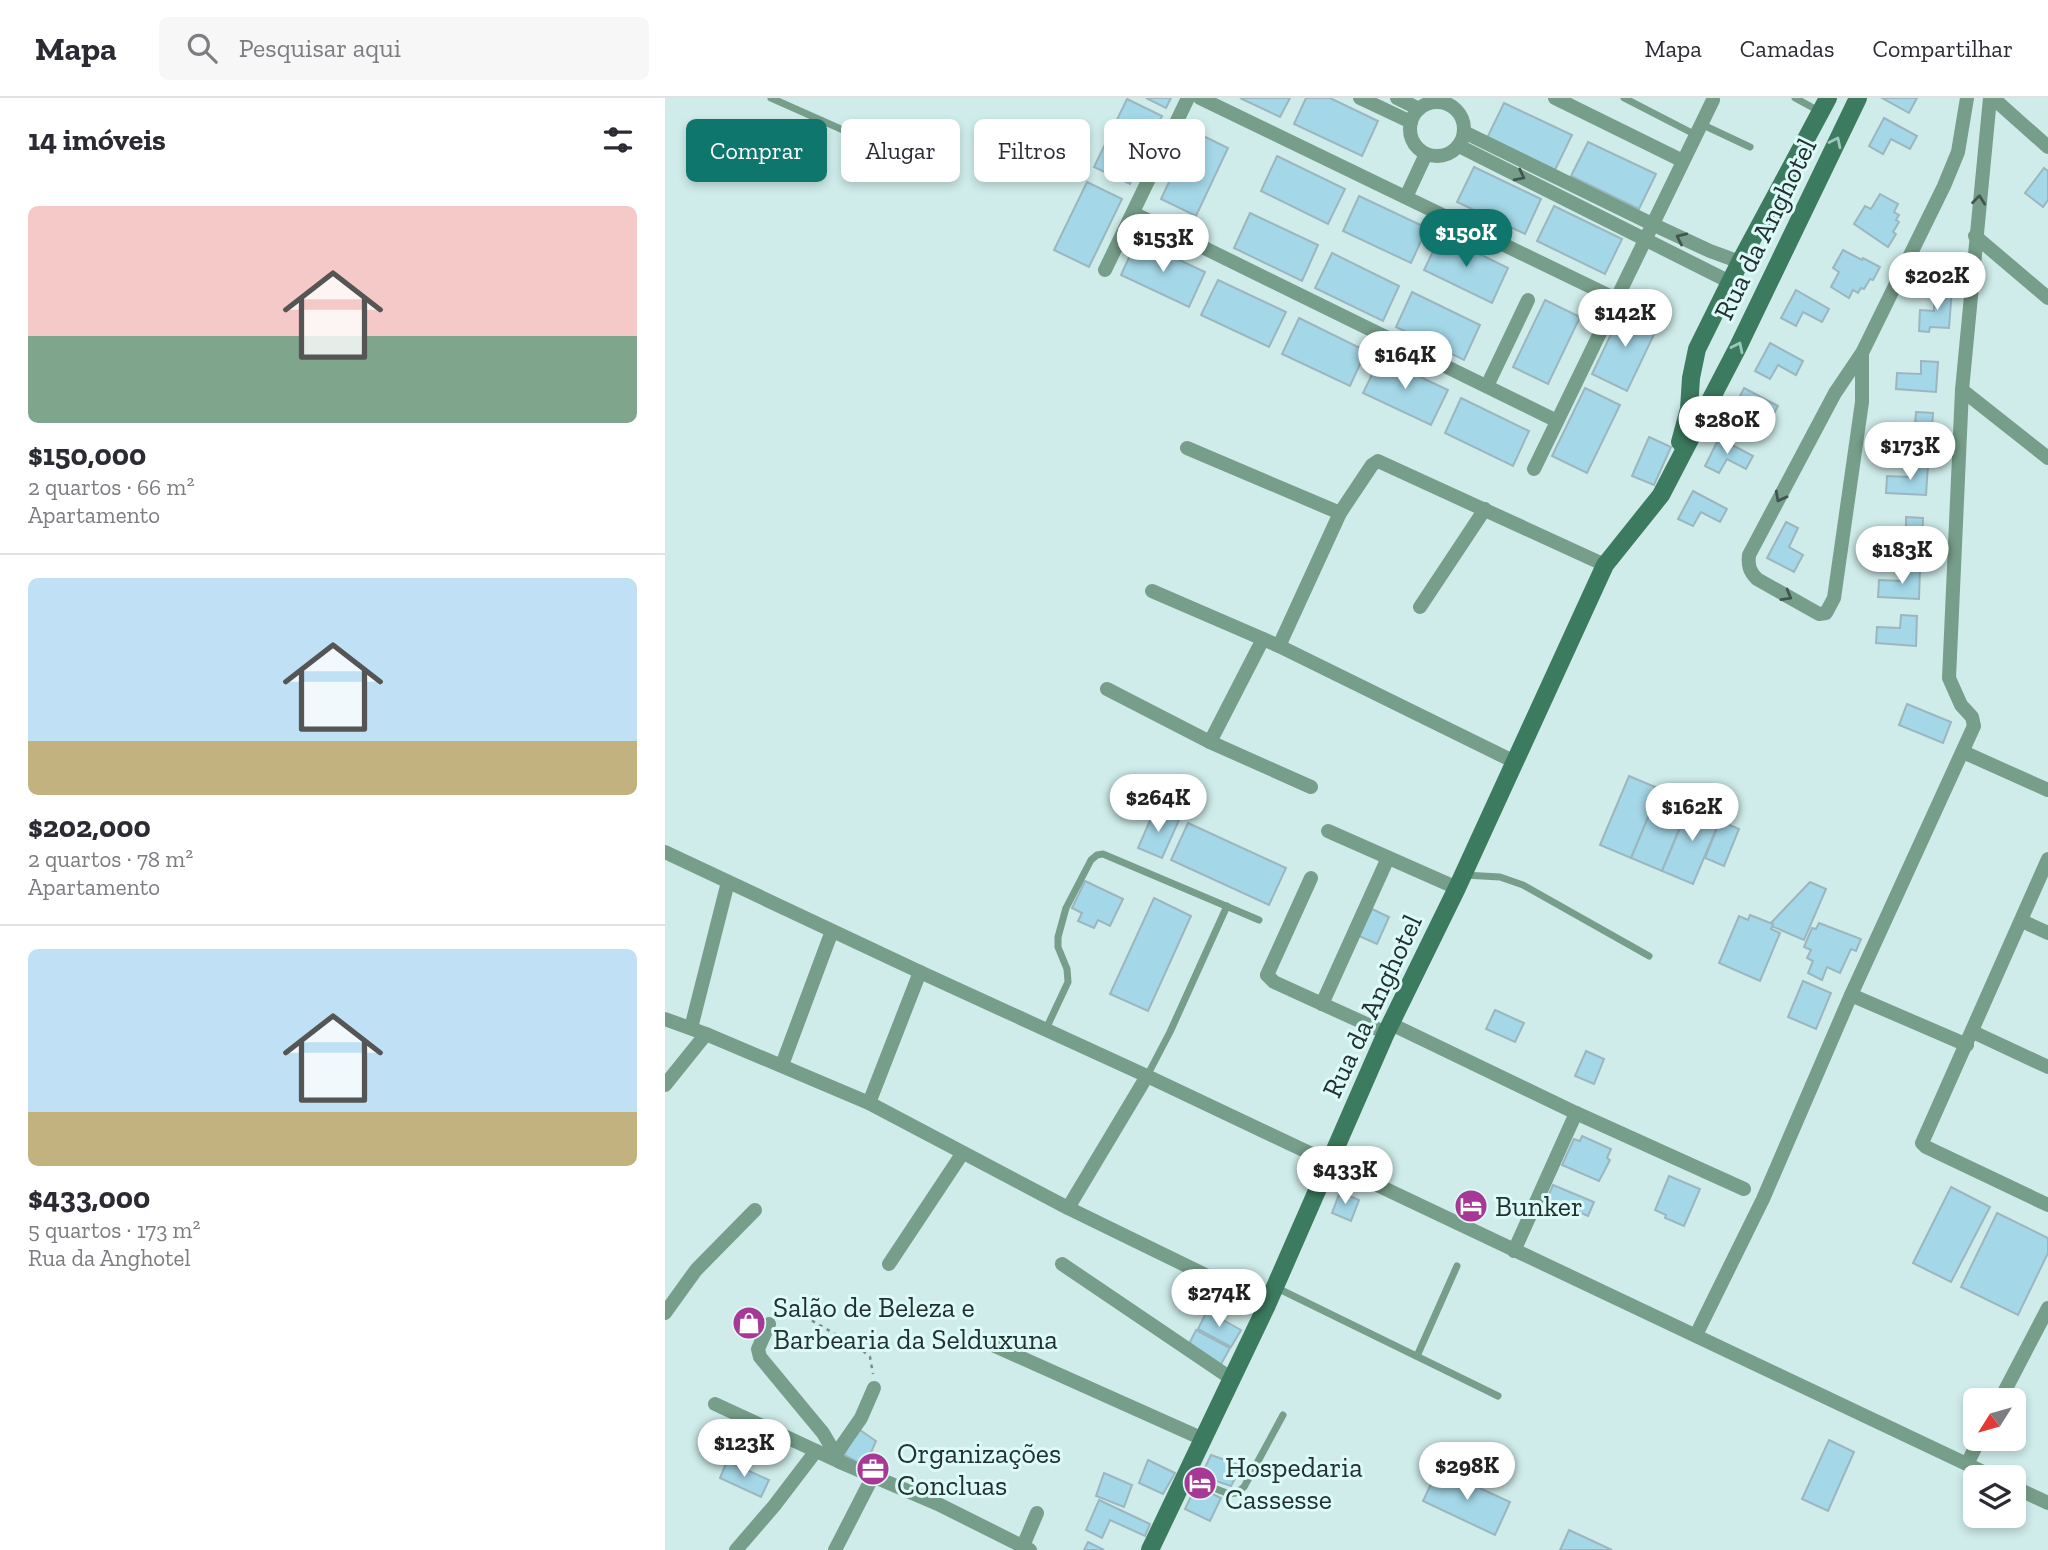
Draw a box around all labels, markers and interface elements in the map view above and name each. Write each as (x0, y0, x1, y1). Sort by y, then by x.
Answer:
search box (159, 17, 649, 80)
text: Mapa (35, 29, 117, 68)
icon: search (183, 29, 221, 67)
text: Pesquisar aqui (239, 32, 401, 64)
text: Mapa (1644, 34, 1702, 63)
text: Camadas (1740, 34, 1834, 63)
text: Compartilhar (1872, 34, 2013, 63)
chip: Comprar (686, 119, 827, 182)
chip: Alugar (841, 119, 960, 182)
chip: Filtros (974, 119, 1090, 182)
chip: Novo (1104, 119, 1205, 182)
icon: filters (599, 121, 637, 159)
text: 14 imóveis (28, 122, 166, 158)
street label: Rua da Anghotel (1707, 133, 1823, 325)
one-way arrow (1828, 137, 1842, 149)
one-way arrow (1513, 168, 1525, 182)
one-way arrow (1972, 194, 1987, 206)
pin: $150K (1417, 209, 1515, 269)
pin: $153K (1114, 214, 1212, 274)
text: $150K (1435, 218, 1497, 246)
text: $153K (1133, 223, 1193, 251)
one-way arrow (1676, 232, 1688, 246)
icon: home (270, 252, 396, 378)
pin: $202K (1888, 252, 1986, 312)
text: $202K (1905, 261, 1969, 289)
pin: $142K (1576, 289, 1674, 349)
text: $142K (1594, 298, 1656, 326)
pin: $164K (1356, 331, 1454, 391)
text: $164K (1374, 340, 1436, 368)
one-way arrow (1729, 342, 1743, 354)
pin: $280K (1678, 396, 1776, 456)
text: $280K (1695, 405, 1759, 433)
pin: $173K (1861, 422, 1959, 482)
text: $173K (1880, 431, 1940, 459)
text: $150,000 (28, 437, 146, 473)
text: 2 quartos · 66 m² (28, 473, 194, 501)
one-way arrow (1775, 489, 1788, 502)
text: Apartamento (28, 501, 160, 529)
pin: $183K (1853, 526, 1951, 586)
text: $183K (1872, 535, 1932, 563)
one-way arrow (1779, 588, 1792, 601)
icon: home (270, 624, 396, 750)
pin: $264K (1109, 774, 1207, 834)
text: $264K (1126, 783, 1190, 811)
pin: $162K (1643, 784, 1741, 843)
text: $162K (1662, 792, 1722, 820)
text: $202,000 (28, 809, 151, 845)
text: 2 quartos · 78 m² (28, 845, 193, 873)
text: Apartamento (28, 873, 160, 901)
street label: Rua da Anghotel (1315, 909, 1429, 1103)
icon: home (270, 995, 396, 1121)
pin: $433K (1296, 1146, 1394, 1206)
text: $433K (1313, 1155, 1377, 1183)
text: $433,000 (28, 1180, 150, 1216)
hotel icon: Bunker (1452, 1187, 1490, 1225)
place label: Bunker (1495, 1190, 1583, 1223)
text: 5 quartos · 173 m² (28, 1216, 200, 1244)
text: Rua da Anghotel (28, 1244, 191, 1272)
pin: $274K (1170, 1270, 1268, 1329)
text: $274K (1187, 1278, 1251, 1306)
place label: Salão de Beleza e Barbearia da Selduxuna (773, 1291, 1058, 1356)
shop icon: Salão de Beleza e Barbearia da Selduxuna (730, 1304, 768, 1342)
north arrow (1963, 1388, 2027, 1451)
map controls (1963, 1388, 2026, 1528)
pin: $123K (695, 1420, 793, 1479)
text: $123K (714, 1428, 774, 1456)
place label: Organizações Concluas (897, 1437, 1061, 1502)
pin: $298K (1418, 1442, 1516, 1502)
office icon: Organizações Concluas (854, 1450, 892, 1488)
place label: Hospedaria Cassesse (1225, 1451, 1363, 1516)
text: $298K (1435, 1451, 1499, 1479)
hotel icon: Hospedaria Cassesse (1181, 1464, 1219, 1502)
button: layers (1963, 1465, 2026, 1528)

